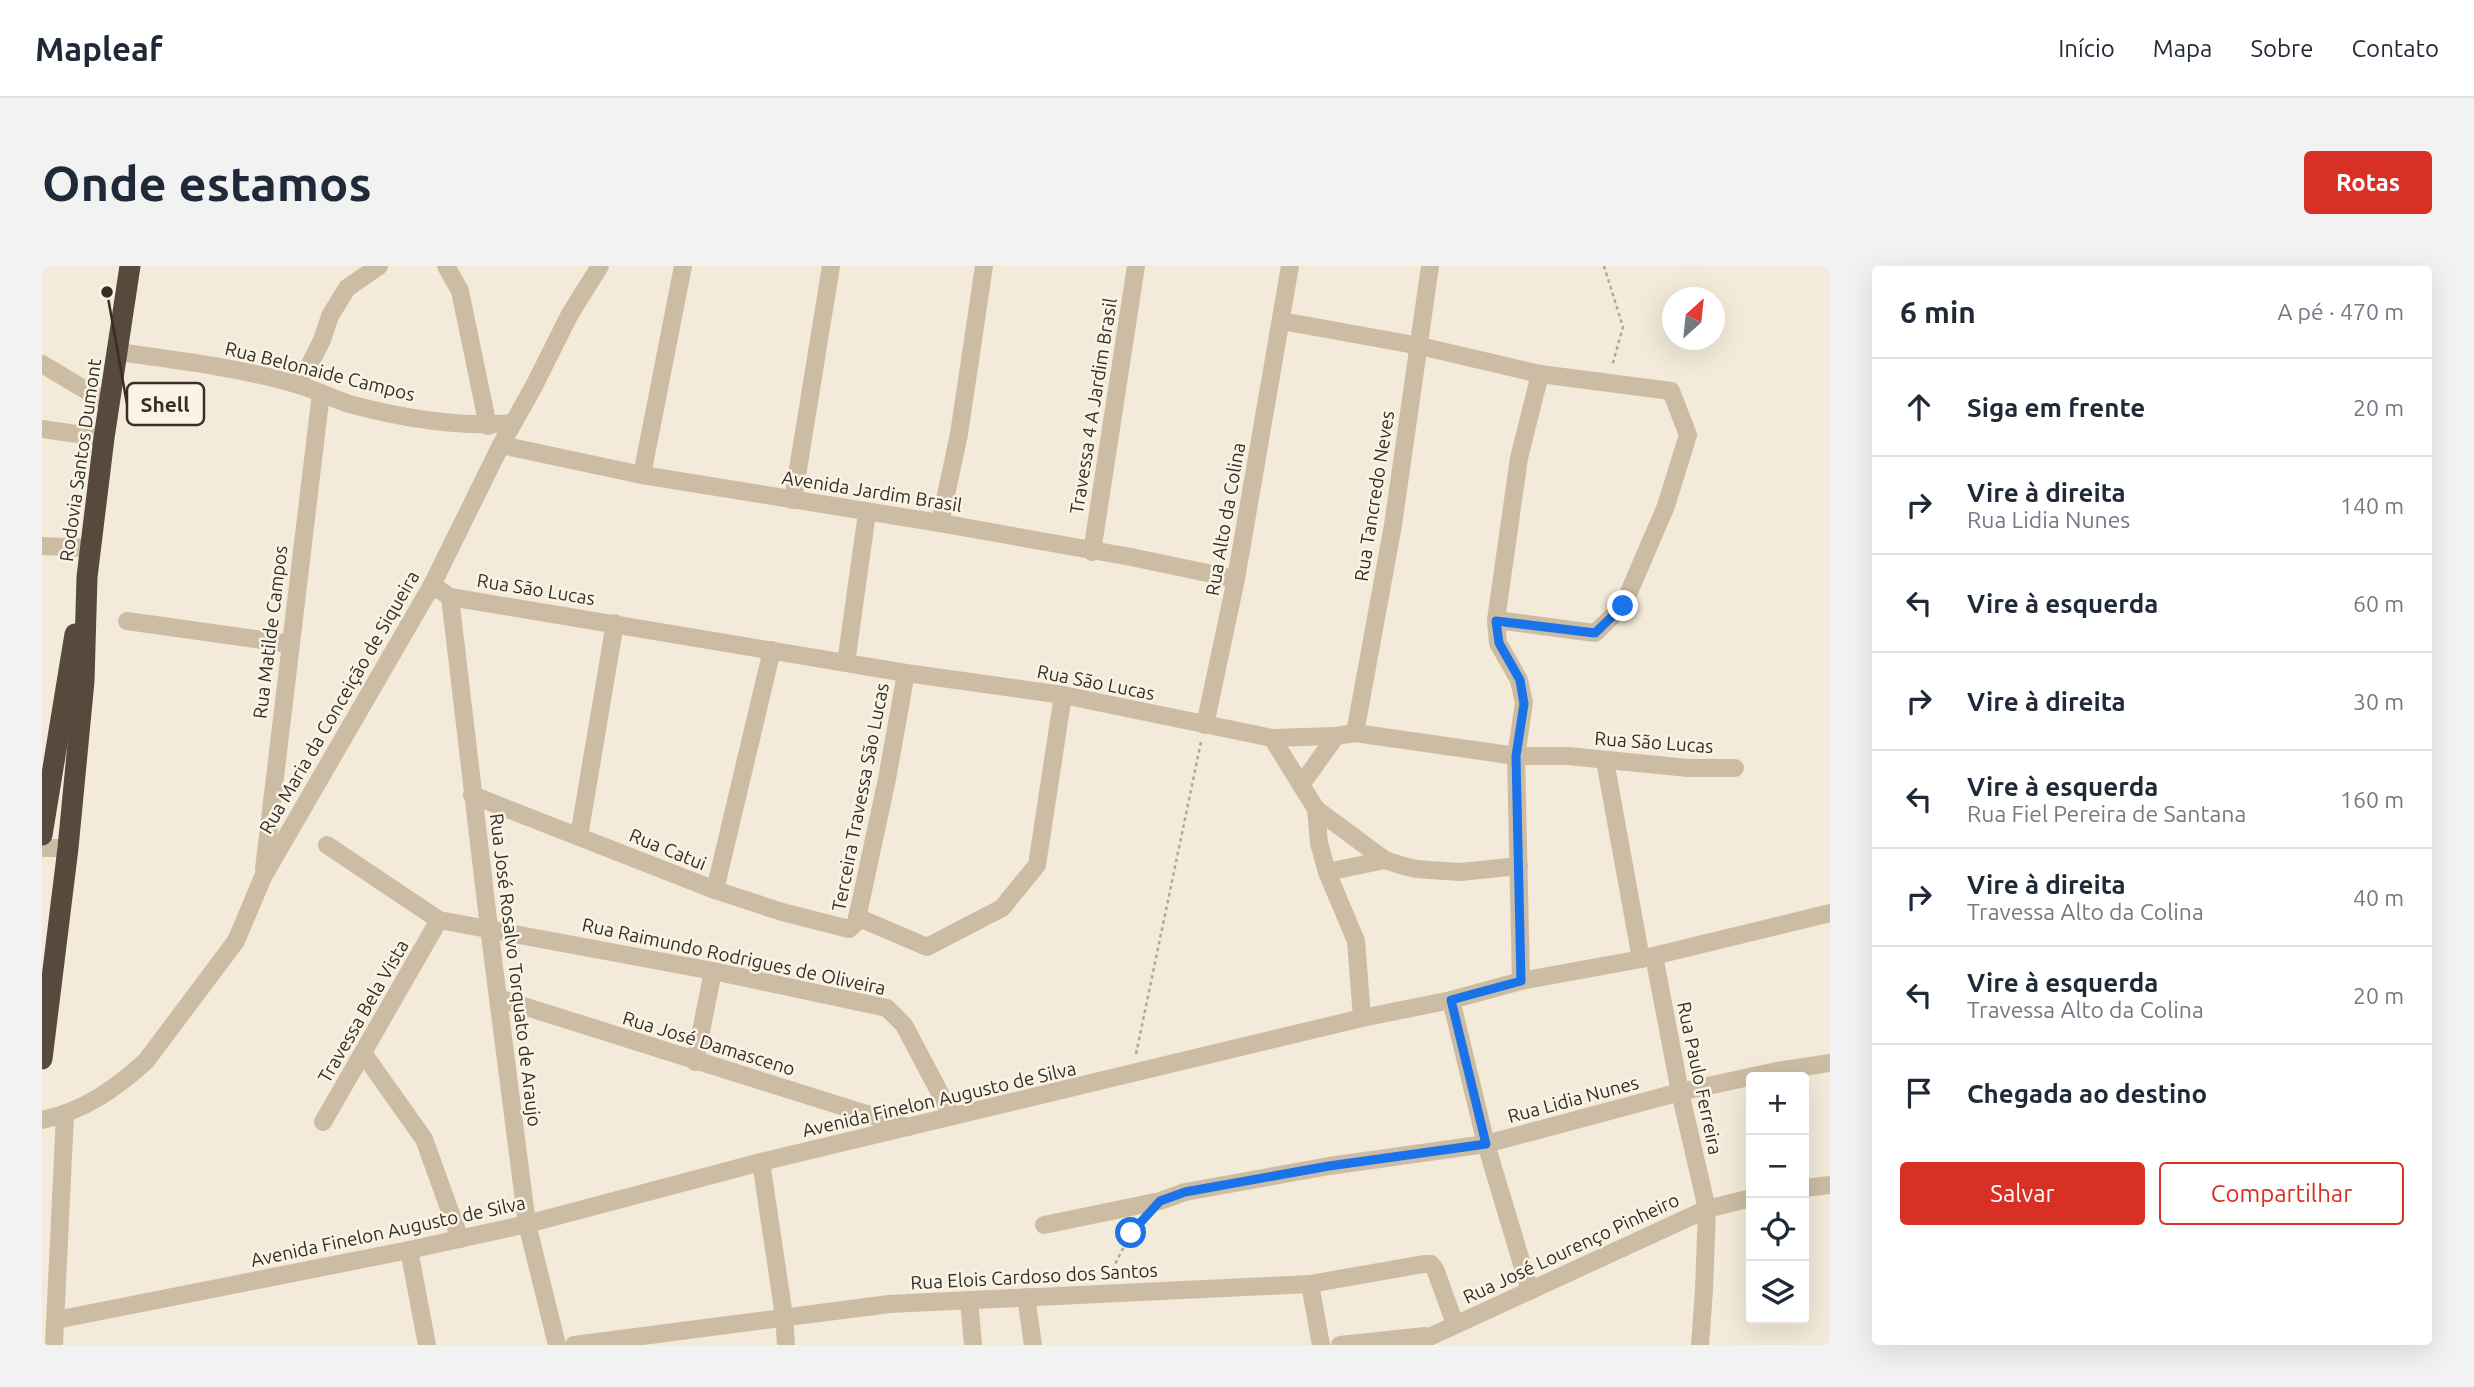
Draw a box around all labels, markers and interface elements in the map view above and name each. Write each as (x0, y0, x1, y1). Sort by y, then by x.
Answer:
text: Mapleaf (35, 30, 163, 67)
text: Início (2058, 35, 2115, 62)
text: Mapa (2153, 35, 2212, 62)
text: Sobre (2250, 35, 2313, 62)
text: Contato (2351, 35, 2439, 62)
button: Rotas (2304, 151, 2432, 214)
text: Onde estamos (42, 155, 372, 210)
north arrow (1662, 287, 1725, 350)
text: 6 min (1900, 295, 1976, 329)
street label: Travessa 4 A Jardim Brasil (1065, 296, 1121, 516)
text: A pé · 470 m (2277, 299, 2404, 324)
street label: Rua Belonaide Campos (223, 337, 417, 405)
street label: Rodovia Santos Dumont (55, 356, 105, 563)
callout: Shell (127, 383, 204, 425)
icon: ahead (1900, 388, 1938, 426)
text: Shell (140, 392, 190, 416)
text: Siga em frente (1967, 393, 2145, 422)
text: 20 m (2353, 395, 2404, 420)
street label: Rua Tancredo Neves (1350, 409, 1398, 583)
street label: Rua Alto da Colina (1201, 441, 1249, 597)
street label: Avenida Jardim Brasil (780, 466, 964, 516)
text: Vire à direita (1967, 478, 2126, 507)
icon: right (1900, 486, 1938, 524)
text: 140 m (2340, 493, 2404, 518)
text: Rua Lidia Nunes (1967, 507, 2130, 532)
street label: Rua Matilde Campos (248, 544, 292, 720)
street label: Rua Maria da Conceição de Siqueira (254, 566, 424, 838)
street label: Rua São Lucas (475, 569, 597, 609)
icon: left (1900, 584, 1938, 622)
text: Vire à esquerda (1967, 589, 2158, 618)
route end (1607, 590, 1638, 621)
text: 60 m (2353, 591, 2404, 616)
street label: Rua São Lucas (1035, 660, 1157, 704)
street label: Terceira Travessa São Lucas (827, 681, 893, 913)
icon: right (1900, 682, 1938, 720)
text: Vire à direita (1967, 687, 2126, 716)
text: 30 m (2353, 689, 2404, 714)
street label: Rua São Lucas (1594, 727, 1714, 757)
text: Vire à esquerda (1967, 772, 2158, 801)
icon: left (1900, 780, 1938, 818)
text: 160 m (2340, 787, 2404, 812)
text: Rua Fiel Pereira de Santana (1967, 801, 2246, 826)
street label: Rua José Rosalvo Torquato de Araujo (486, 812, 546, 1128)
street label: Rua Catui (626, 824, 710, 874)
text: Vire à direita (1967, 870, 2126, 899)
icon: right (1900, 878, 1938, 916)
text: 40 m (2353, 885, 2404, 910)
text: Travessa Alto da Colina (1967, 899, 2204, 924)
street label: Rua Raimundo Rodrigues de Oliveira (580, 913, 888, 999)
street label: Travessa Bela Vista (313, 936, 413, 1086)
text: Vire à esquerda (1967, 968, 2158, 997)
icon: left (1900, 976, 1938, 1014)
text: 20 m (2353, 983, 2404, 1008)
text: Travessa Alto da Colina (1967, 997, 2204, 1022)
street label: Rua Paulo Ferreira (1673, 999, 1727, 1157)
street label: Rua José Damasceno (620, 1006, 798, 1080)
street label: Avenida Finelon Augusto de Silva (800, 1057, 1078, 1141)
street label: Rua Lidia Nunes (1505, 1071, 1641, 1127)
map controls (1746, 1072, 1809, 1324)
button: + (1746, 1072, 1809, 1135)
icon: arrive (1900, 1074, 1938, 1112)
text: Chegada ao destino (1967, 1079, 2207, 1108)
button: − (1746, 1135, 1809, 1198)
button: Salvar (1900, 1162, 2145, 1225)
button: Compartilhar (2159, 1162, 2404, 1225)
street label: Rua José Lourenço Pinheiro (1459, 1188, 1683, 1308)
street label: Avenida Finelon Augusto de Silva (249, 1191, 527, 1271)
button: locate (1746, 1198, 1809, 1261)
route start (1115, 1217, 1146, 1248)
street label: Rua Elois Cardoso dos Santos (910, 1259, 1158, 1293)
button: layers (1746, 1261, 1809, 1324)

